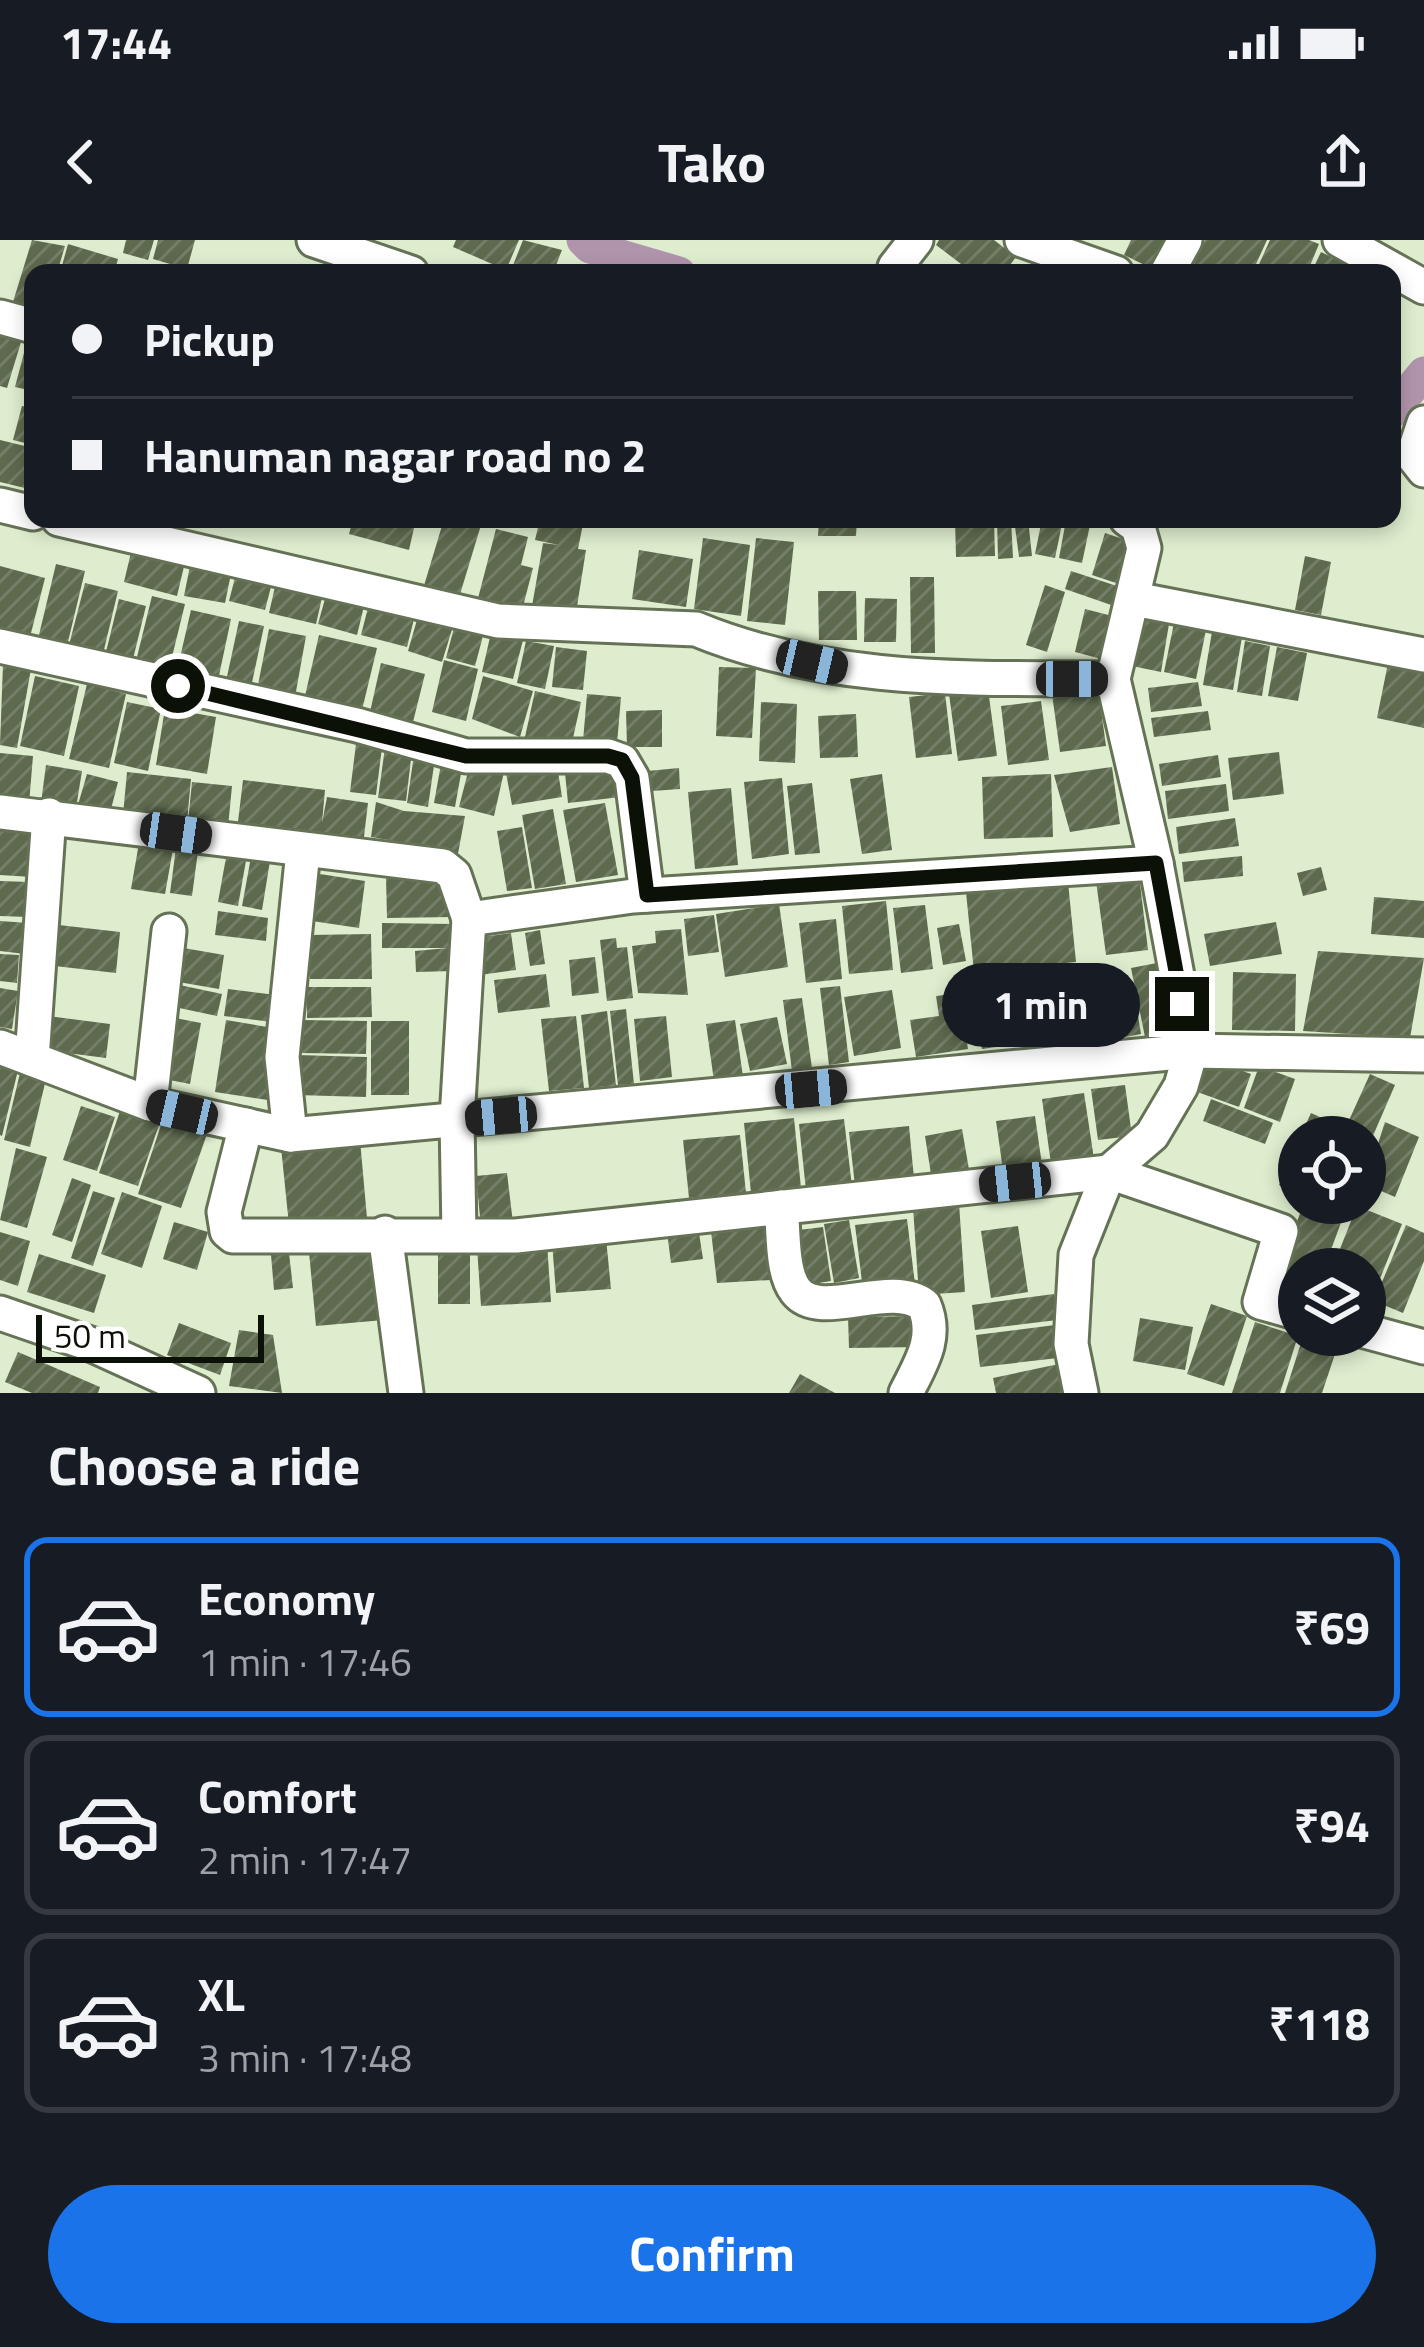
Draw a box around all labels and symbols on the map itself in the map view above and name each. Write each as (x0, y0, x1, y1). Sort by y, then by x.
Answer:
car (773, 636, 851, 688)
route start (151, 659, 205, 713)
car (1036, 661, 1108, 697)
car (138, 810, 214, 856)
callout: 1 min (942, 962, 1140, 1046)
route end (1155, 977, 1209, 1031)
car (774, 1068, 848, 1110)
car (143, 1086, 221, 1138)
car (464, 1095, 538, 1137)
car (977, 1160, 1053, 1204)
scale bar (36, 1309, 264, 1362)

